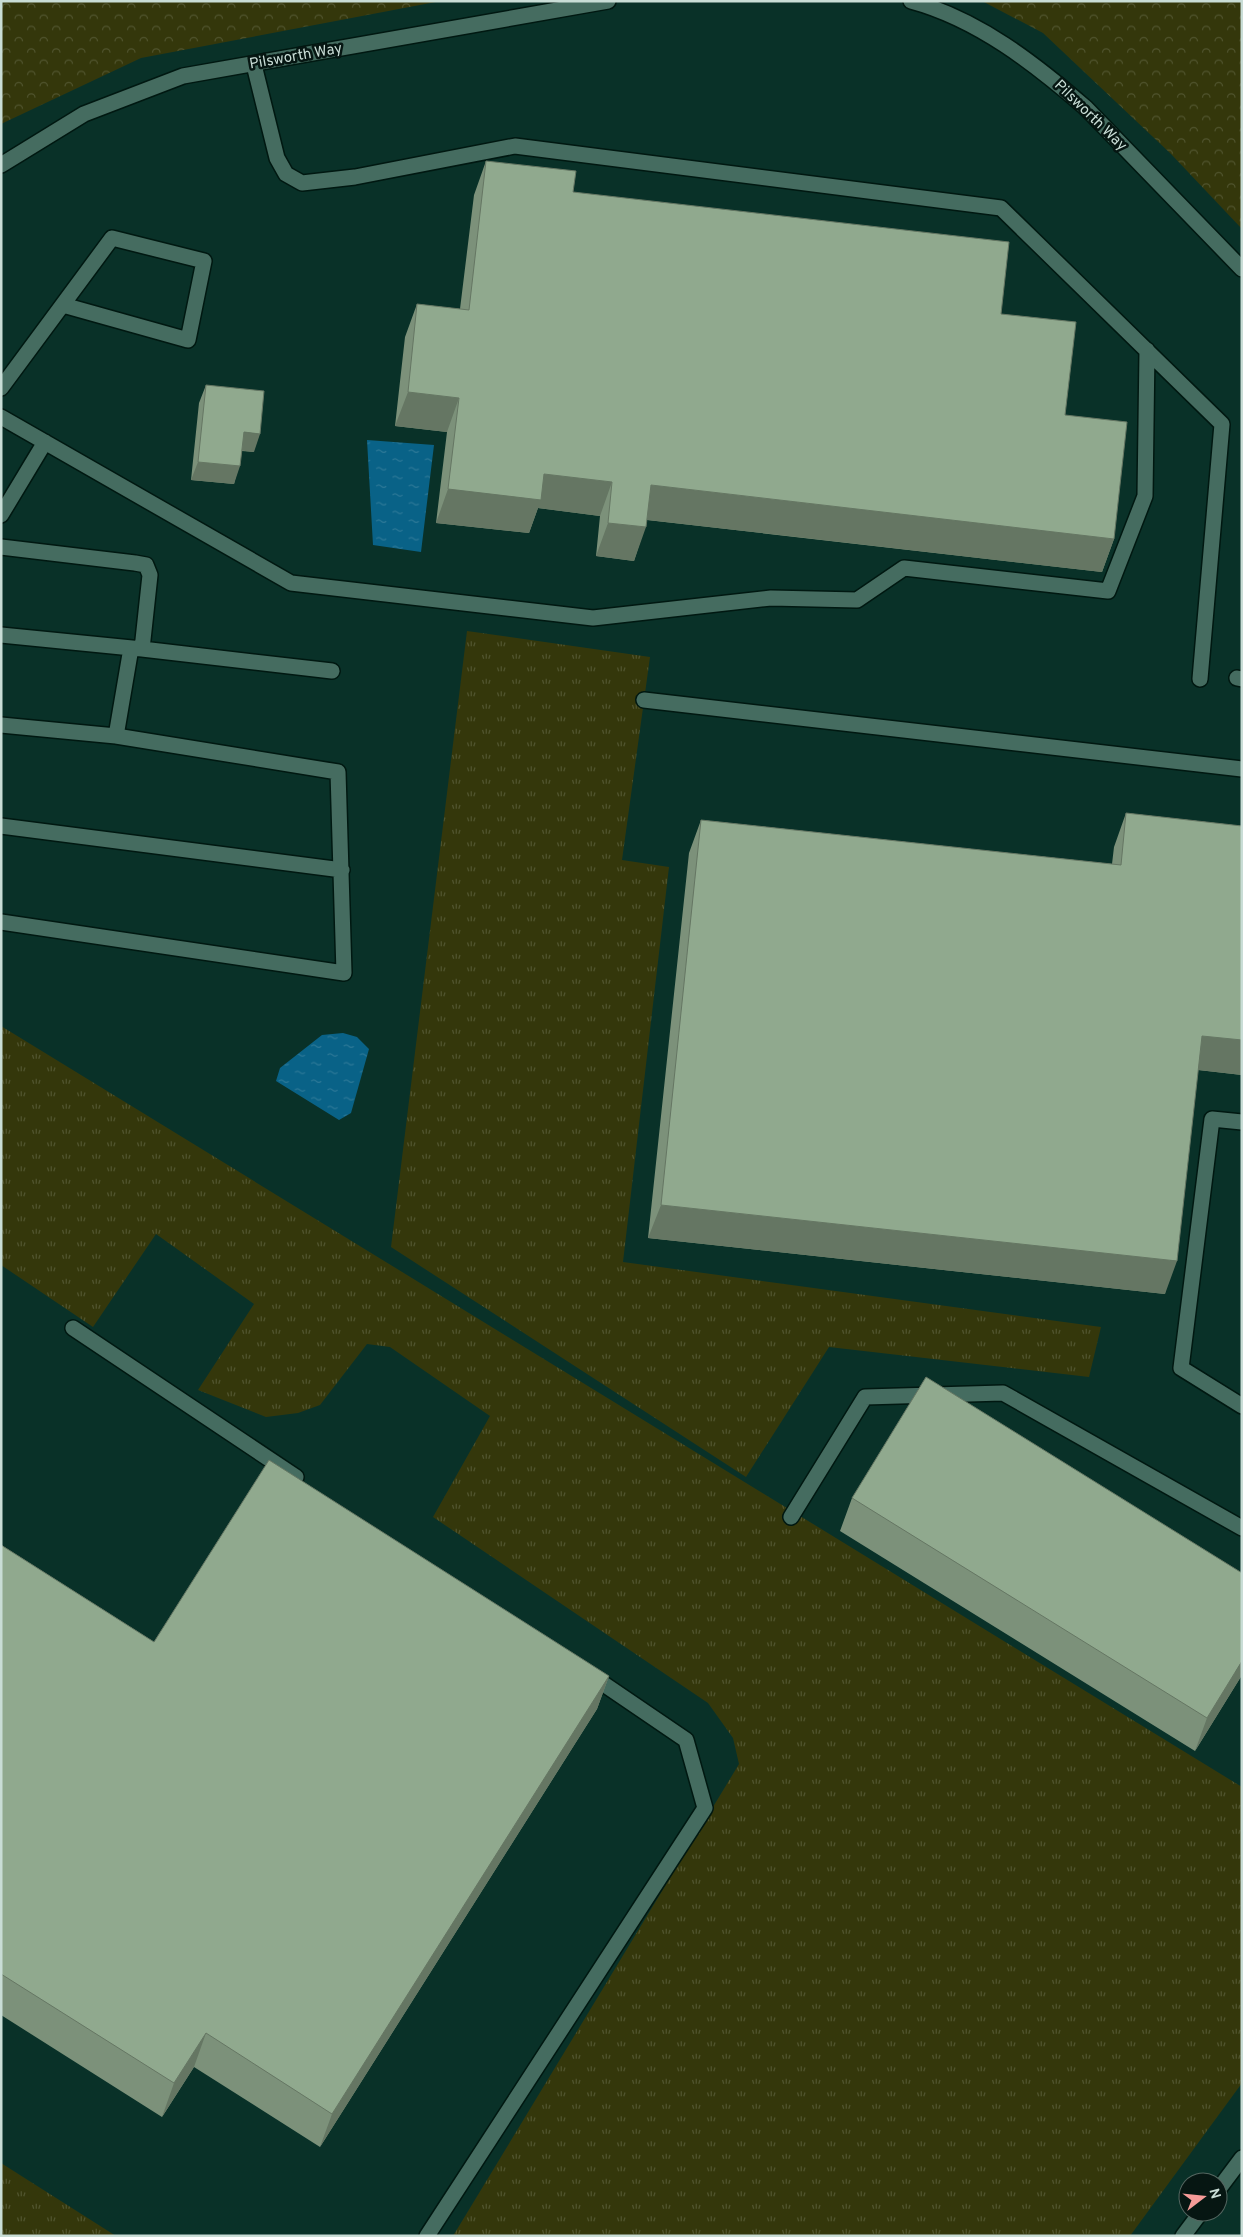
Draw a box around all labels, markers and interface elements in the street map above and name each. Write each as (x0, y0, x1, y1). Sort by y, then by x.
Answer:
street label: Pilsworth Way (248, 39, 344, 75)
street label: Pilsworth Way (1050, 76, 1130, 156)
north arrow (1178, 2172, 1228, 2222)
text: N (1204, 2187, 1224, 2201)

